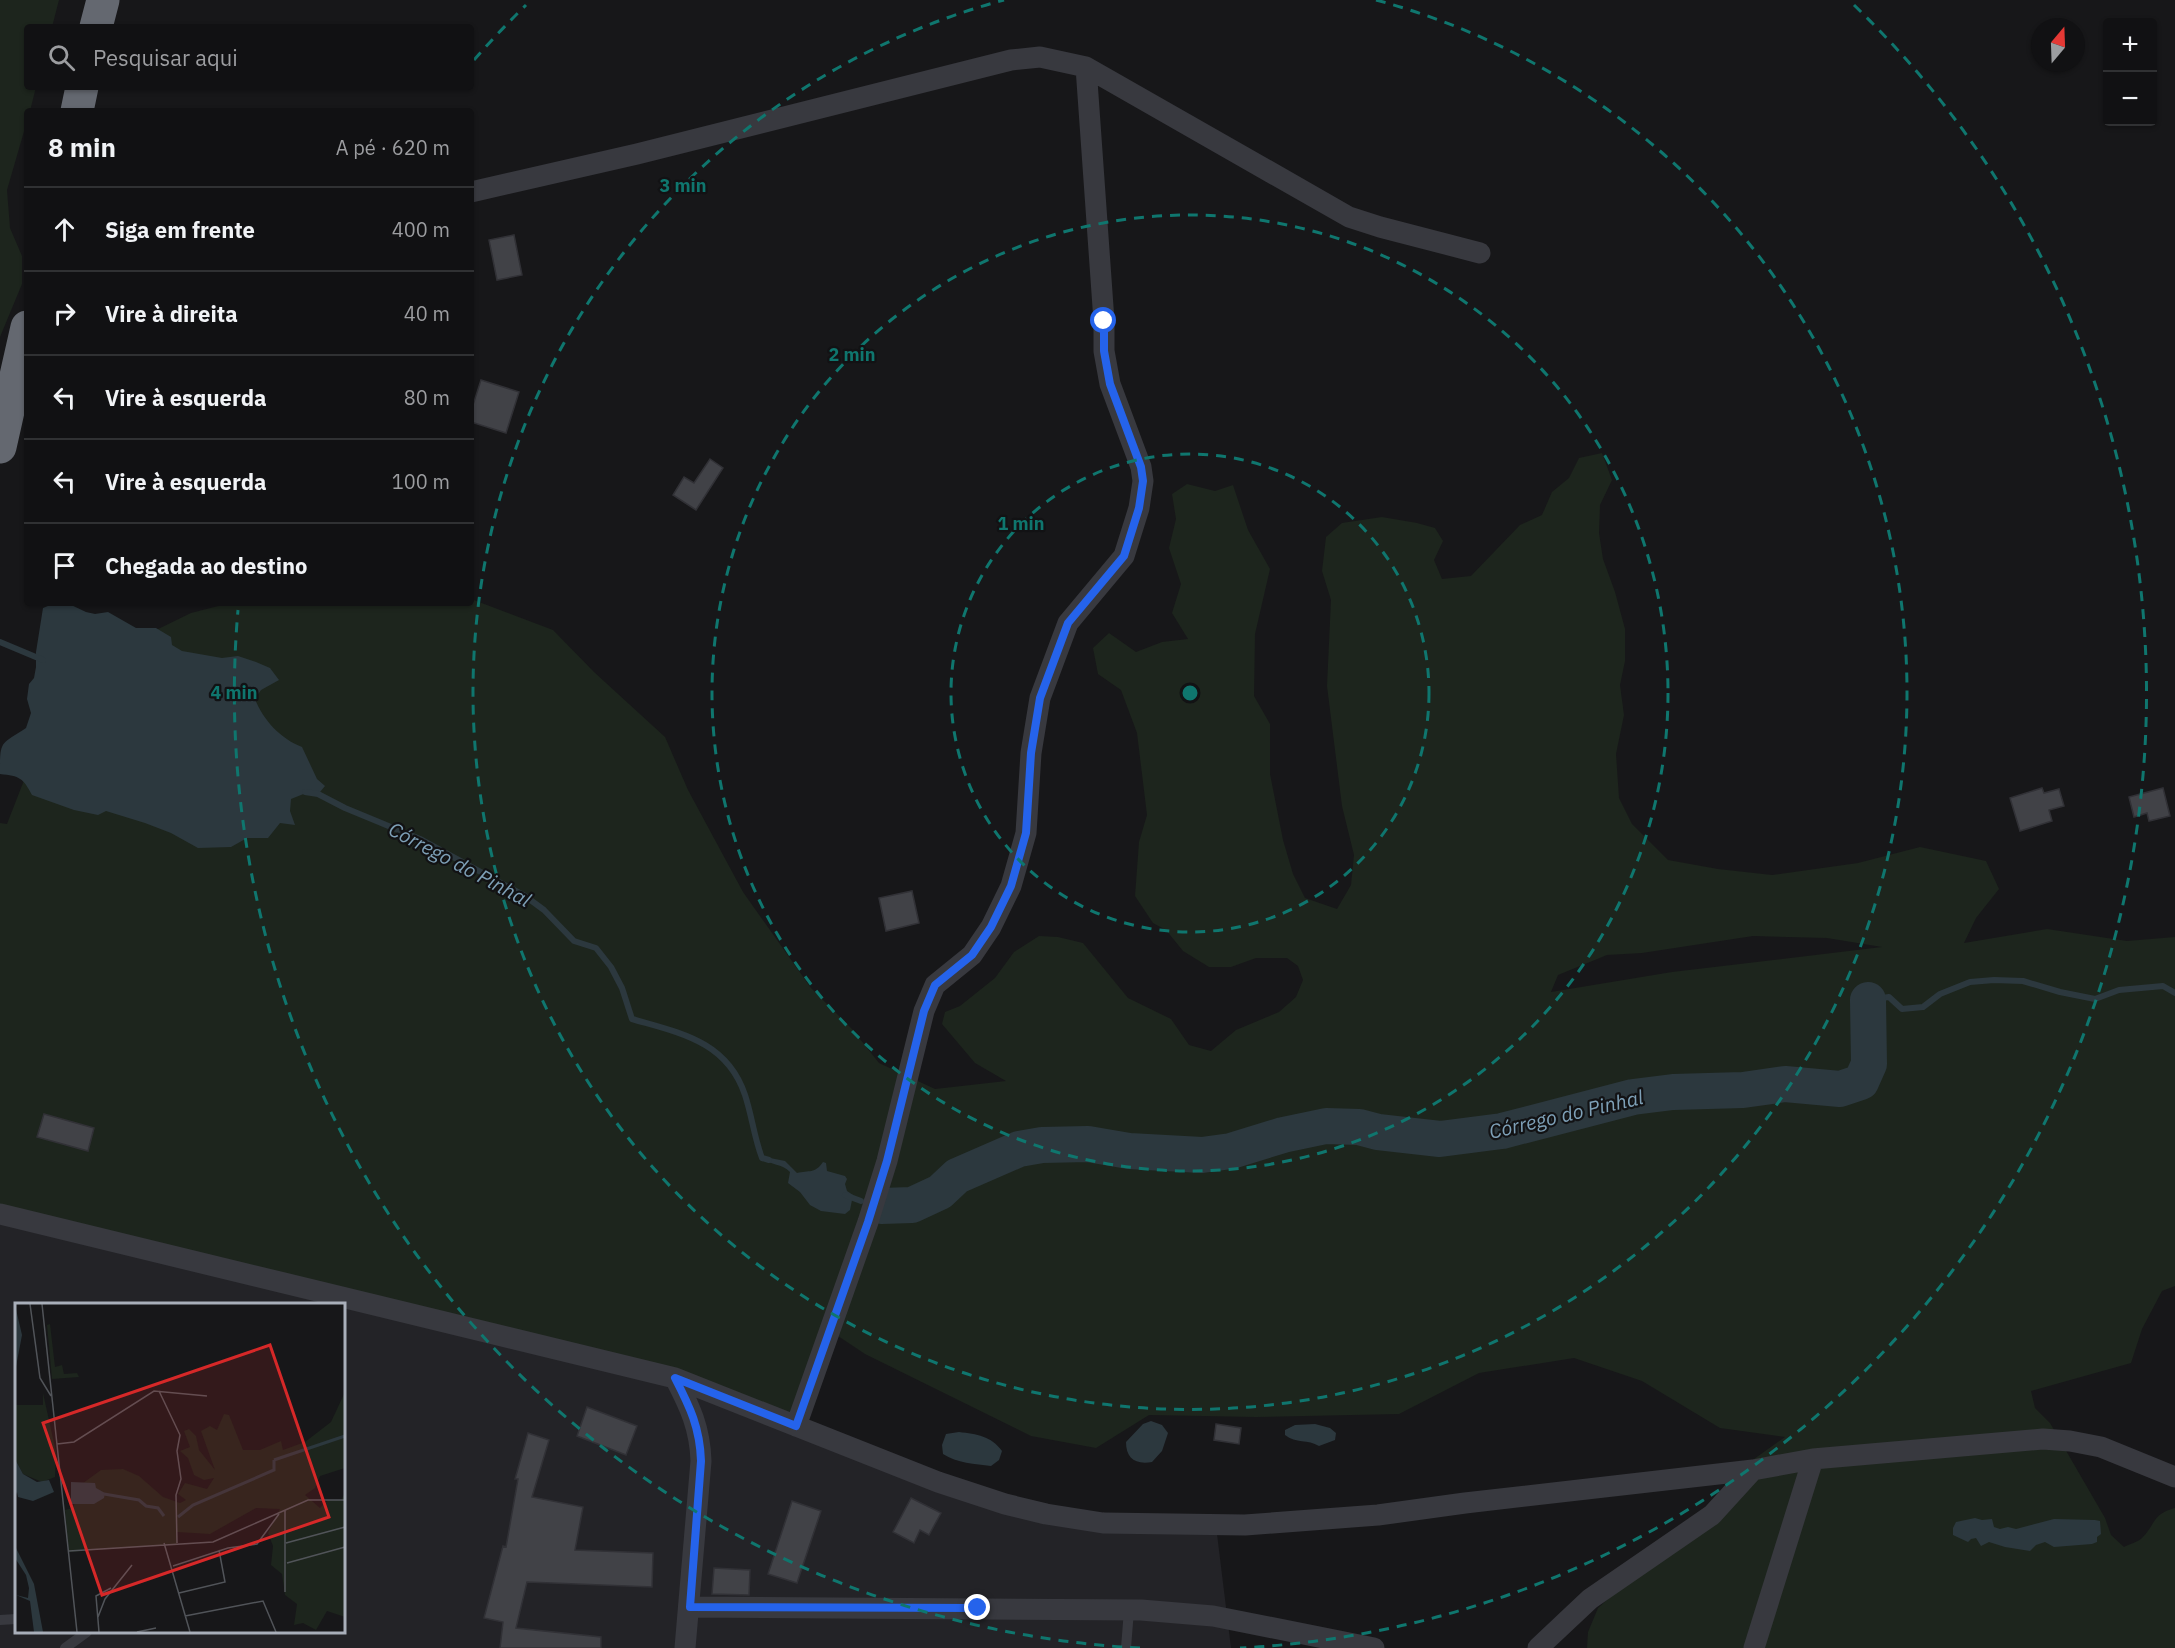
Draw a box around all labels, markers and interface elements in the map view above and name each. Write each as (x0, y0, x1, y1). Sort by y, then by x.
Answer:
north arrow (2031, 18, 2085, 72)
map controls (2103, 18, 2157, 126)
button: + (2103, 18, 2157, 72)
search box (24, 24, 474, 90)
icon: search (45, 41, 78, 74)
text: Pesquisar aqui (93, 43, 238, 72)
button: − (2103, 72, 2157, 126)
text: 8 min (48, 130, 116, 164)
text: A pé · 620 m (336, 134, 450, 161)
text: 3 min (659, 174, 707, 197)
icon: ahead (48, 213, 81, 246)
text: Siga em frente (105, 215, 255, 244)
text: 400 m (392, 216, 450, 243)
icon: right (48, 297, 81, 330)
text: Vire à direita (105, 299, 238, 328)
text: 40 m (404, 300, 450, 327)
route start (1090, 307, 1116, 333)
text: 2 min (828, 343, 876, 366)
icon: left (48, 381, 81, 414)
text: Vire à esquerda (105, 383, 267, 412)
text: 80 m (404, 384, 450, 411)
icon: left (48, 465, 81, 498)
text: Vire à esquerda (105, 467, 267, 496)
text: 100 m (392, 468, 450, 495)
text: 1 min (997, 512, 1045, 535)
icon: arrive (48, 549, 81, 582)
text: Chegada ao destino (105, 551, 308, 580)
text: 4 min (210, 681, 258, 704)
centre of rings (1180, 683, 1200, 703)
water label: Córrego do Pinhal (384, 815, 537, 913)
water label: Córrego do Pinhal (1486, 1083, 1646, 1145)
inset map (15, 1303, 345, 1633)
route end (964, 1594, 990, 1620)

